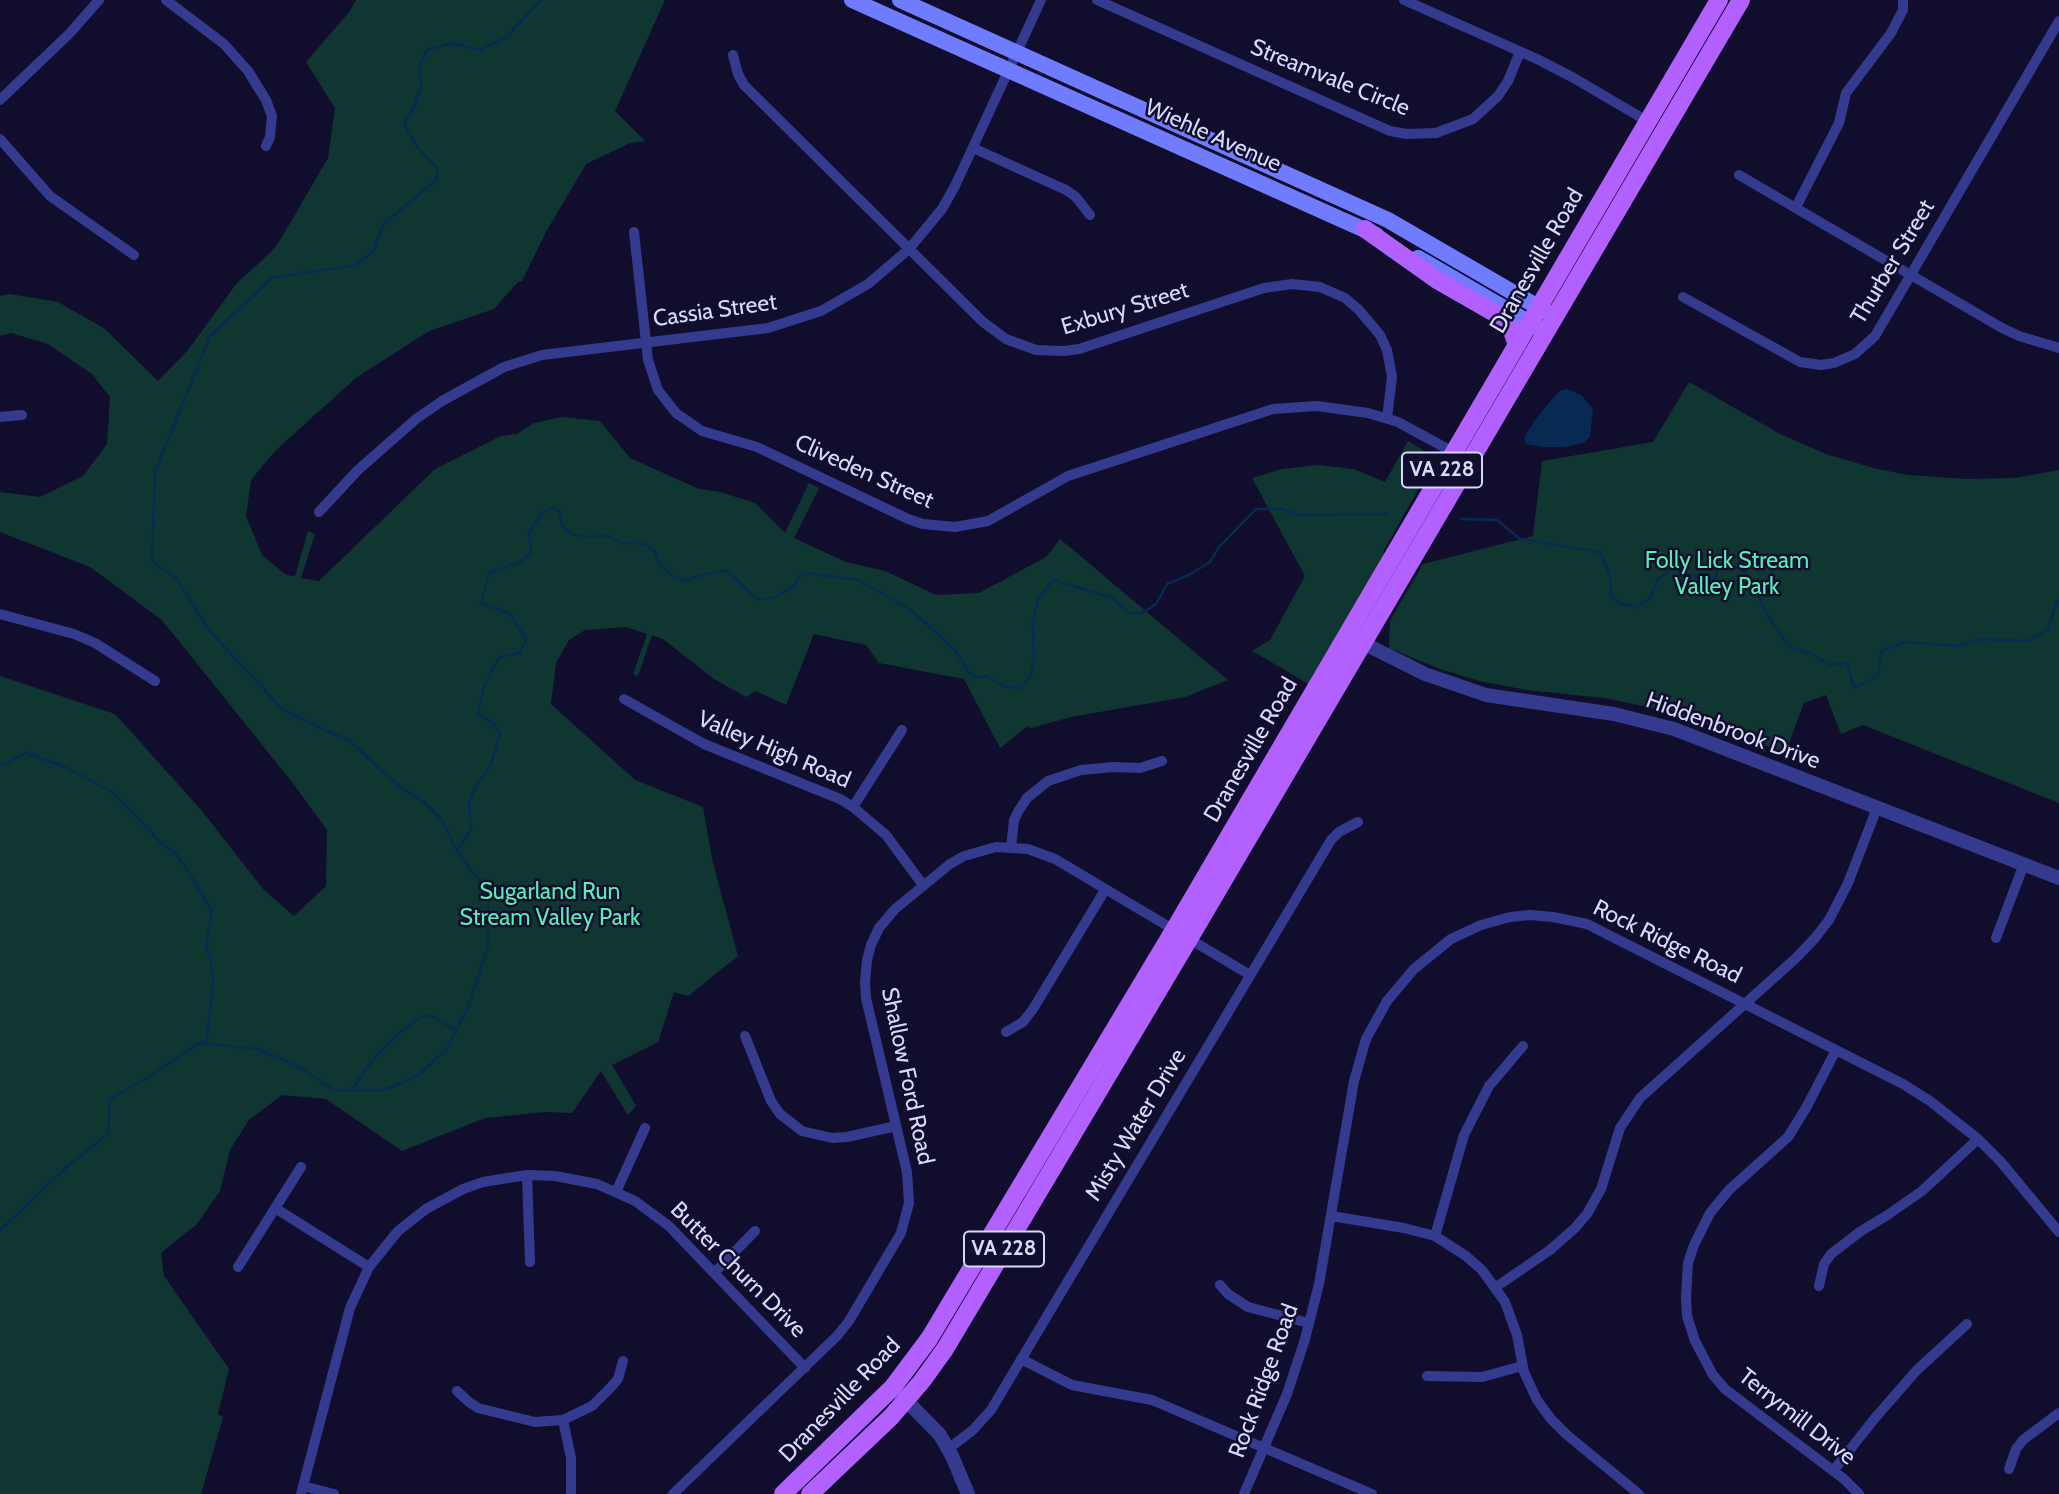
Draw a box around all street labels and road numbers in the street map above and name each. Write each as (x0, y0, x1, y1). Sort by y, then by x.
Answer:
street label: Streamvale Circle (1246, 34, 1414, 122)
street label: Wiehle Avenue (1141, 94, 1285, 178)
street label: Dranesville Road (1484, 184, 1590, 338)
street label: Thurber Street (1845, 195, 1941, 329)
street label: Exbury Street (1058, 277, 1192, 341)
street label: Cassia Street (651, 289, 779, 333)
street label: Cliveden Street (790, 429, 938, 515)
road number: VA 228 (1402, 452, 1482, 488)
street label: Dranesville Road (1198, 673, 1304, 827)
street label: Hiddenbrook Drive (1642, 687, 1824, 775)
street label: Valley High Road (693, 705, 855, 795)
street label: Rock Ridge Road (1588, 894, 1746, 990)
street label: Shallow Ford Road (875, 985, 939, 1167)
street label: Misty Water Drive (1080, 1044, 1192, 1206)
street label: Butter Churn Drive (664, 1196, 812, 1344)
road number: VA 228 (964, 1232, 1044, 1266)
street label: Rock Ridge Road (1223, 1300, 1305, 1462)
street label: Dranesville Road (774, 1332, 906, 1468)
street label: Terrymill Drive (1733, 1363, 1861, 1471)

